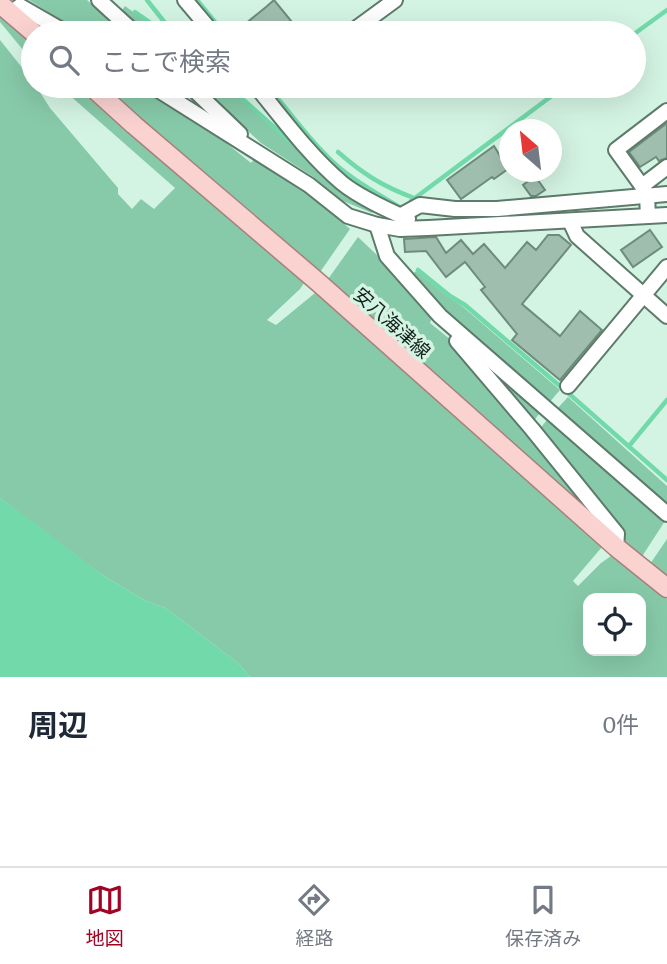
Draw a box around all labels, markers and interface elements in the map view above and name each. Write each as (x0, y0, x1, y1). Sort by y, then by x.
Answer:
search box (21, 21, 646, 98)
text: ここで検索 (101, 40, 231, 79)
icon: search (45, 41, 83, 79)
north arrow (499, 119, 562, 182)
street label: 安八海津線 (348, 280, 438, 364)
map controls (583, 593, 646, 656)
button: locate (583, 593, 646, 656)
text: 周辺 (28, 701, 88, 745)
text: 0件 (603, 706, 639, 740)
tab: 地図 (86, 881, 124, 951)
tab: 経路 (295, 881, 333, 951)
tab: 保存済み (505, 881, 581, 951)

